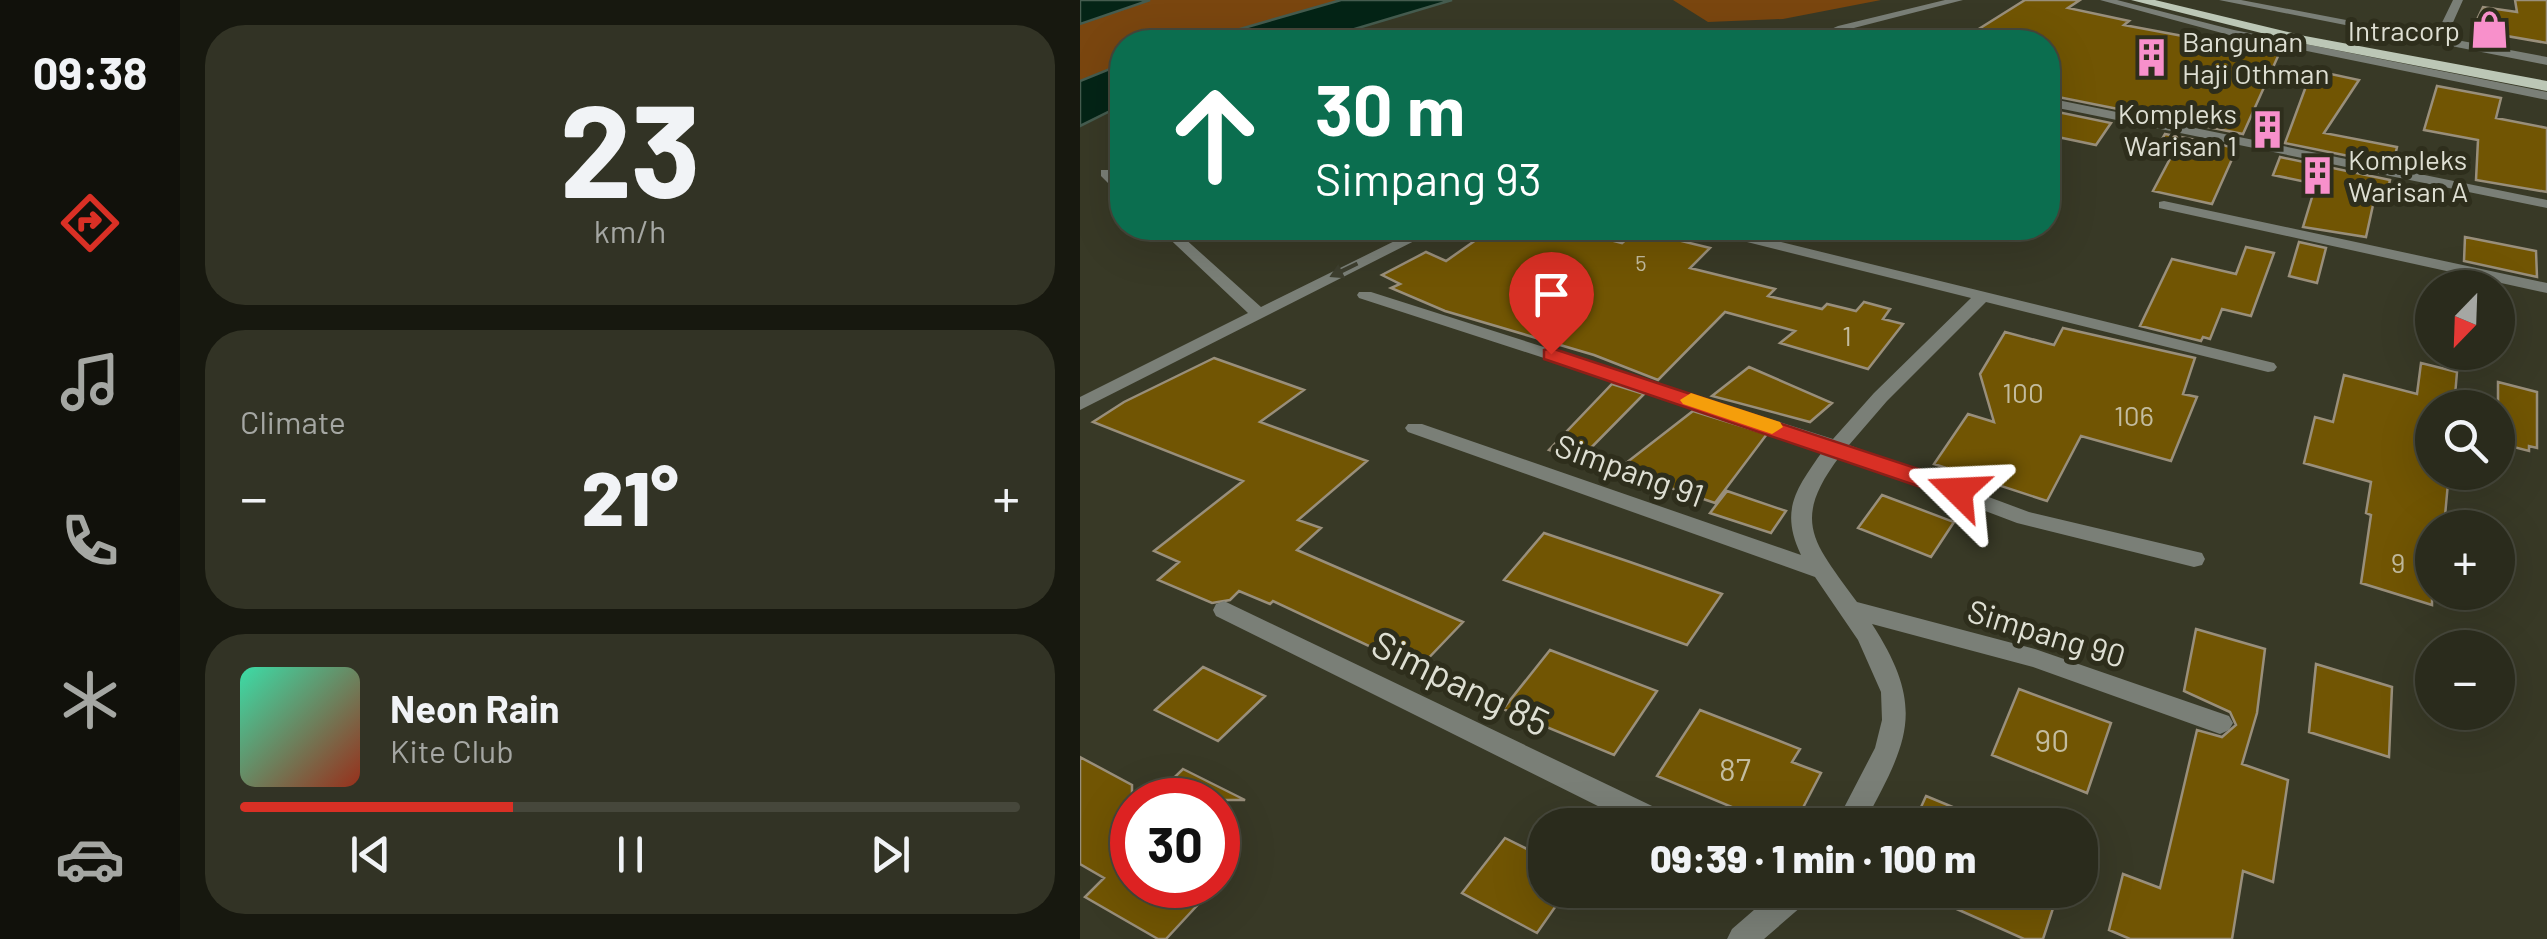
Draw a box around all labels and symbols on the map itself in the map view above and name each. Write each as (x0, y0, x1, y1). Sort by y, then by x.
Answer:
shop icon: Intracorp (2469, 9, 2511, 51)
place label: Intracorp (2348, 13, 2460, 47)
place label: Bangunan Haji Othman (2182, 24, 2329, 90)
building icon: Bangunan Haji Othman (2131, 36, 2173, 78)
place label: Kompleks Warisan 1 (2118, 96, 2237, 162)
building icon: Kompleks Warisan 1 (2246, 108, 2288, 150)
place label: Kompleks Warisan A (2348, 142, 2468, 208)
building icon: Kompleks Warisan A (2297, 154, 2339, 196)
house number: 5 (1635, 249, 1647, 275)
pin (1509, 252, 1594, 355)
one-way arrow (1329, 261, 1358, 278)
north arrow (2415, 270, 2515, 370)
house number: 1 (1842, 318, 1852, 352)
house number: 100 (2002, 375, 2044, 409)
house number: 106 (2114, 398, 2154, 432)
street label: Simpang 91 (1551, 425, 1709, 513)
position arrow (1906, 439, 2010, 543)
house number: 9 (2391, 545, 2405, 579)
street label: Simpang 90 (1964, 590, 2130, 674)
street label: Simpang 85 (1365, 619, 1557, 745)
house number: 90 (2035, 720, 2069, 758)
house number: 87 (1719, 749, 1751, 787)
speed limit sign: 30 (1110, 778, 1240, 908)

